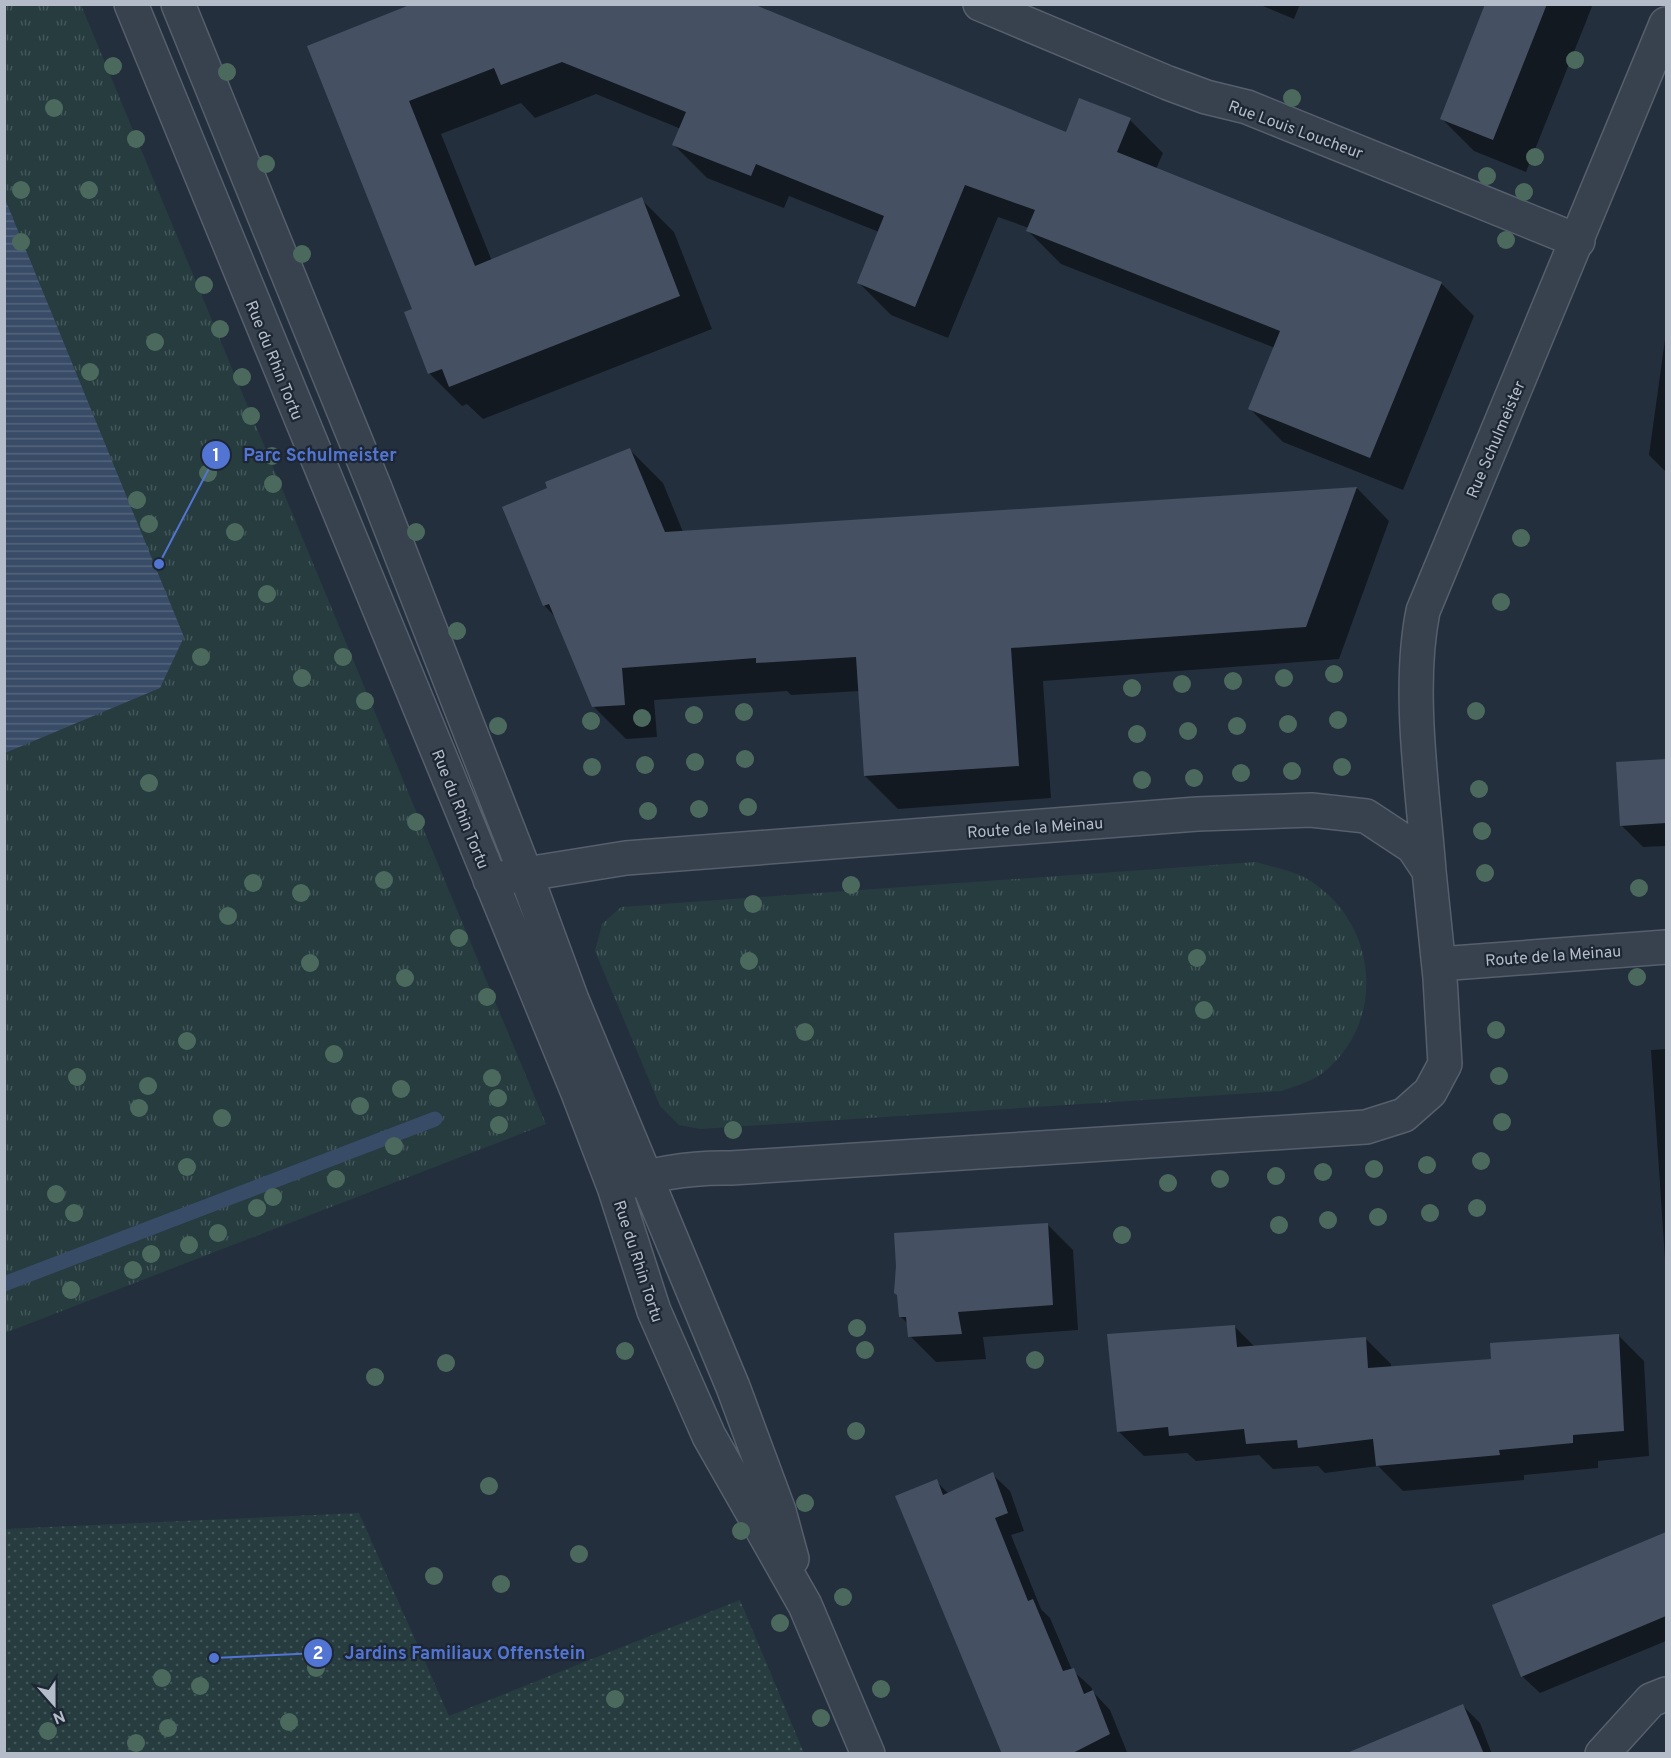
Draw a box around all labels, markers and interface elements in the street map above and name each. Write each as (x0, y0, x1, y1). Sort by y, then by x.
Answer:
street label: Rue Louis Loucheur (1225, 97, 1365, 165)
street label: Rue du Rhin Tortu (240, 298, 306, 423)
street label: Rue Schulmeister (1463, 378, 1531, 502)
callout: Parc Schulmeister (201, 437, 408, 473)
text: 1 (212, 445, 220, 468)
text: Parc Schulmeister (243, 445, 397, 468)
street label: Rue du Rhin Tortu (426, 747, 492, 872)
street label: Route de la Meinau (966, 814, 1104, 844)
street label: Route de la Meinau (1484, 942, 1622, 972)
street label: Rue du Rhin Tortu (608, 1198, 666, 1325)
callout: Jardins Familiaux Offenstein (303, 1635, 597, 1671)
text: 2 (312, 1643, 324, 1666)
text: Jardins Familiaux Offenstein (345, 1643, 585, 1666)
north arrow (24, 1674, 84, 1734)
text: N (50, 1705, 68, 1728)

